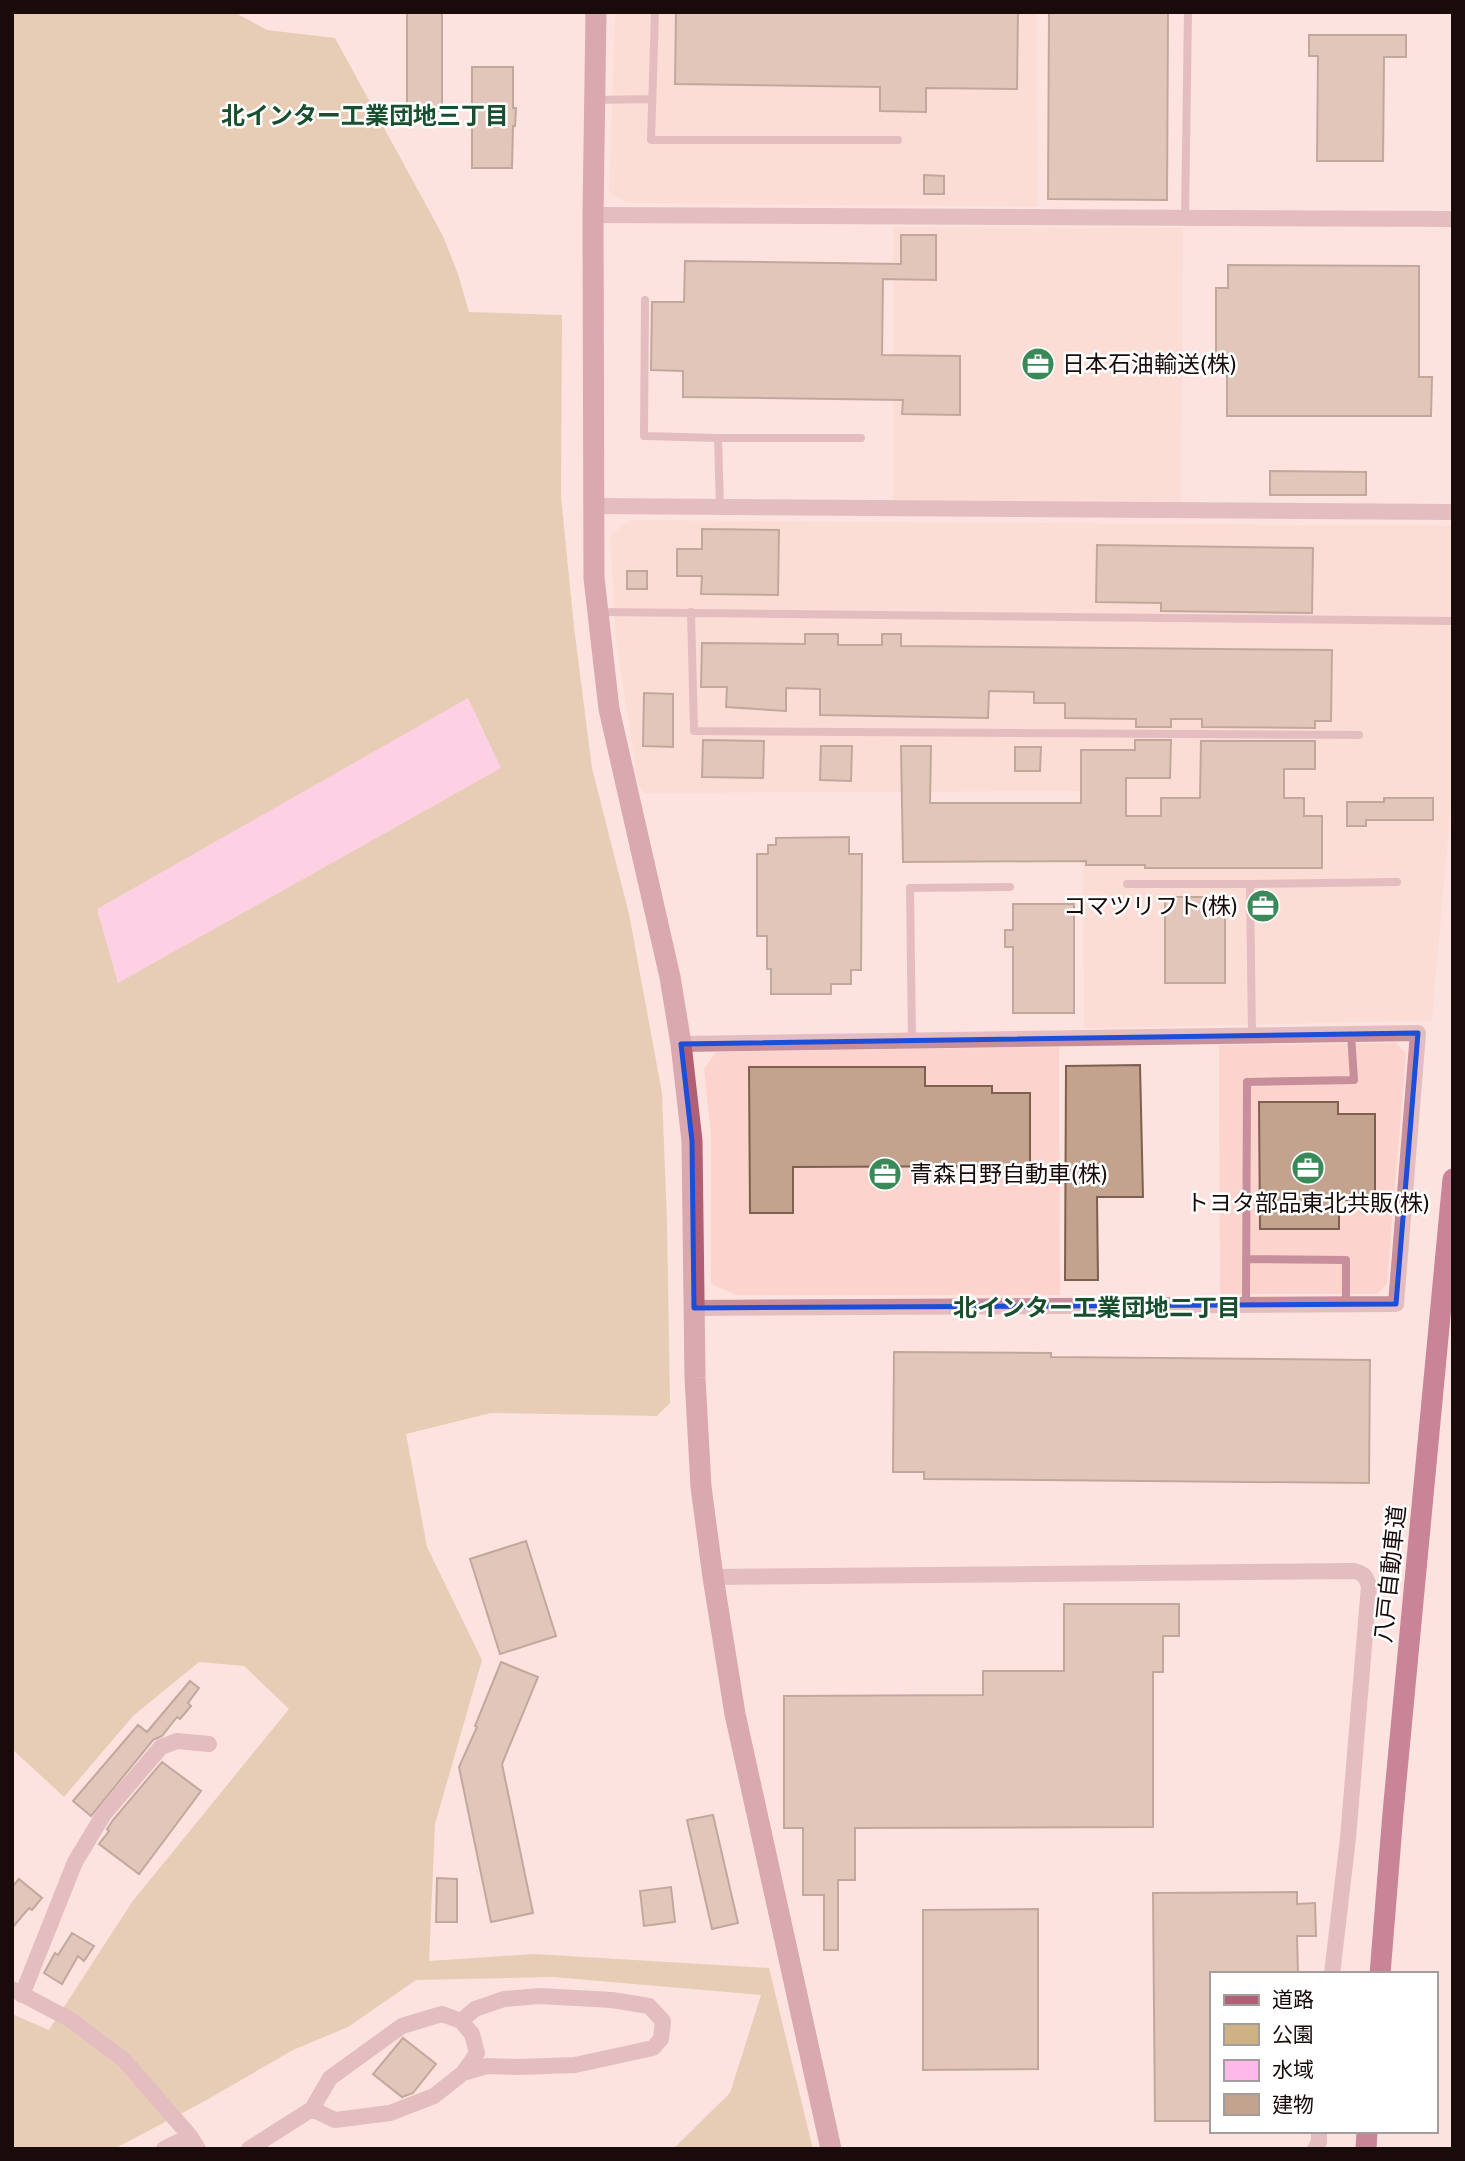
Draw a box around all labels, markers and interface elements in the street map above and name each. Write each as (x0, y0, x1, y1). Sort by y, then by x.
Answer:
district label: 北インター工業団地三丁目 (221, 101, 509, 129)
office icon: 日本石油輸送(株) (1019, 345, 1057, 383)
place label: 日本石油輸送(株) (1062, 350, 1237, 377)
office icon: コマツリフト(株) (1244, 887, 1282, 925)
place label: コマツリフト(株) (1063, 892, 1238, 919)
office icon: トヨタ部品東北共販(株) (1289, 1149, 1327, 1187)
office icon: 青森日野自動車(株) (866, 1155, 904, 1193)
place label: 青森日野自動車(株) (910, 1160, 1108, 1187)
place label: トヨタ部品東北共販(株) (1186, 1189, 1430, 1216)
district label: 北インター工業団地二丁目 (953, 1293, 1241, 1321)
street label: 八戸自動車道 (1369, 1504, 1410, 1644)
legend (1210, 1972, 1437, 2133)
text: 道路 (1272, 1987, 1314, 2012)
text: 公園 (1272, 2022, 1314, 2047)
text: 水域 (1272, 2057, 1314, 2082)
text: 建物 (1272, 2092, 1314, 2117)

